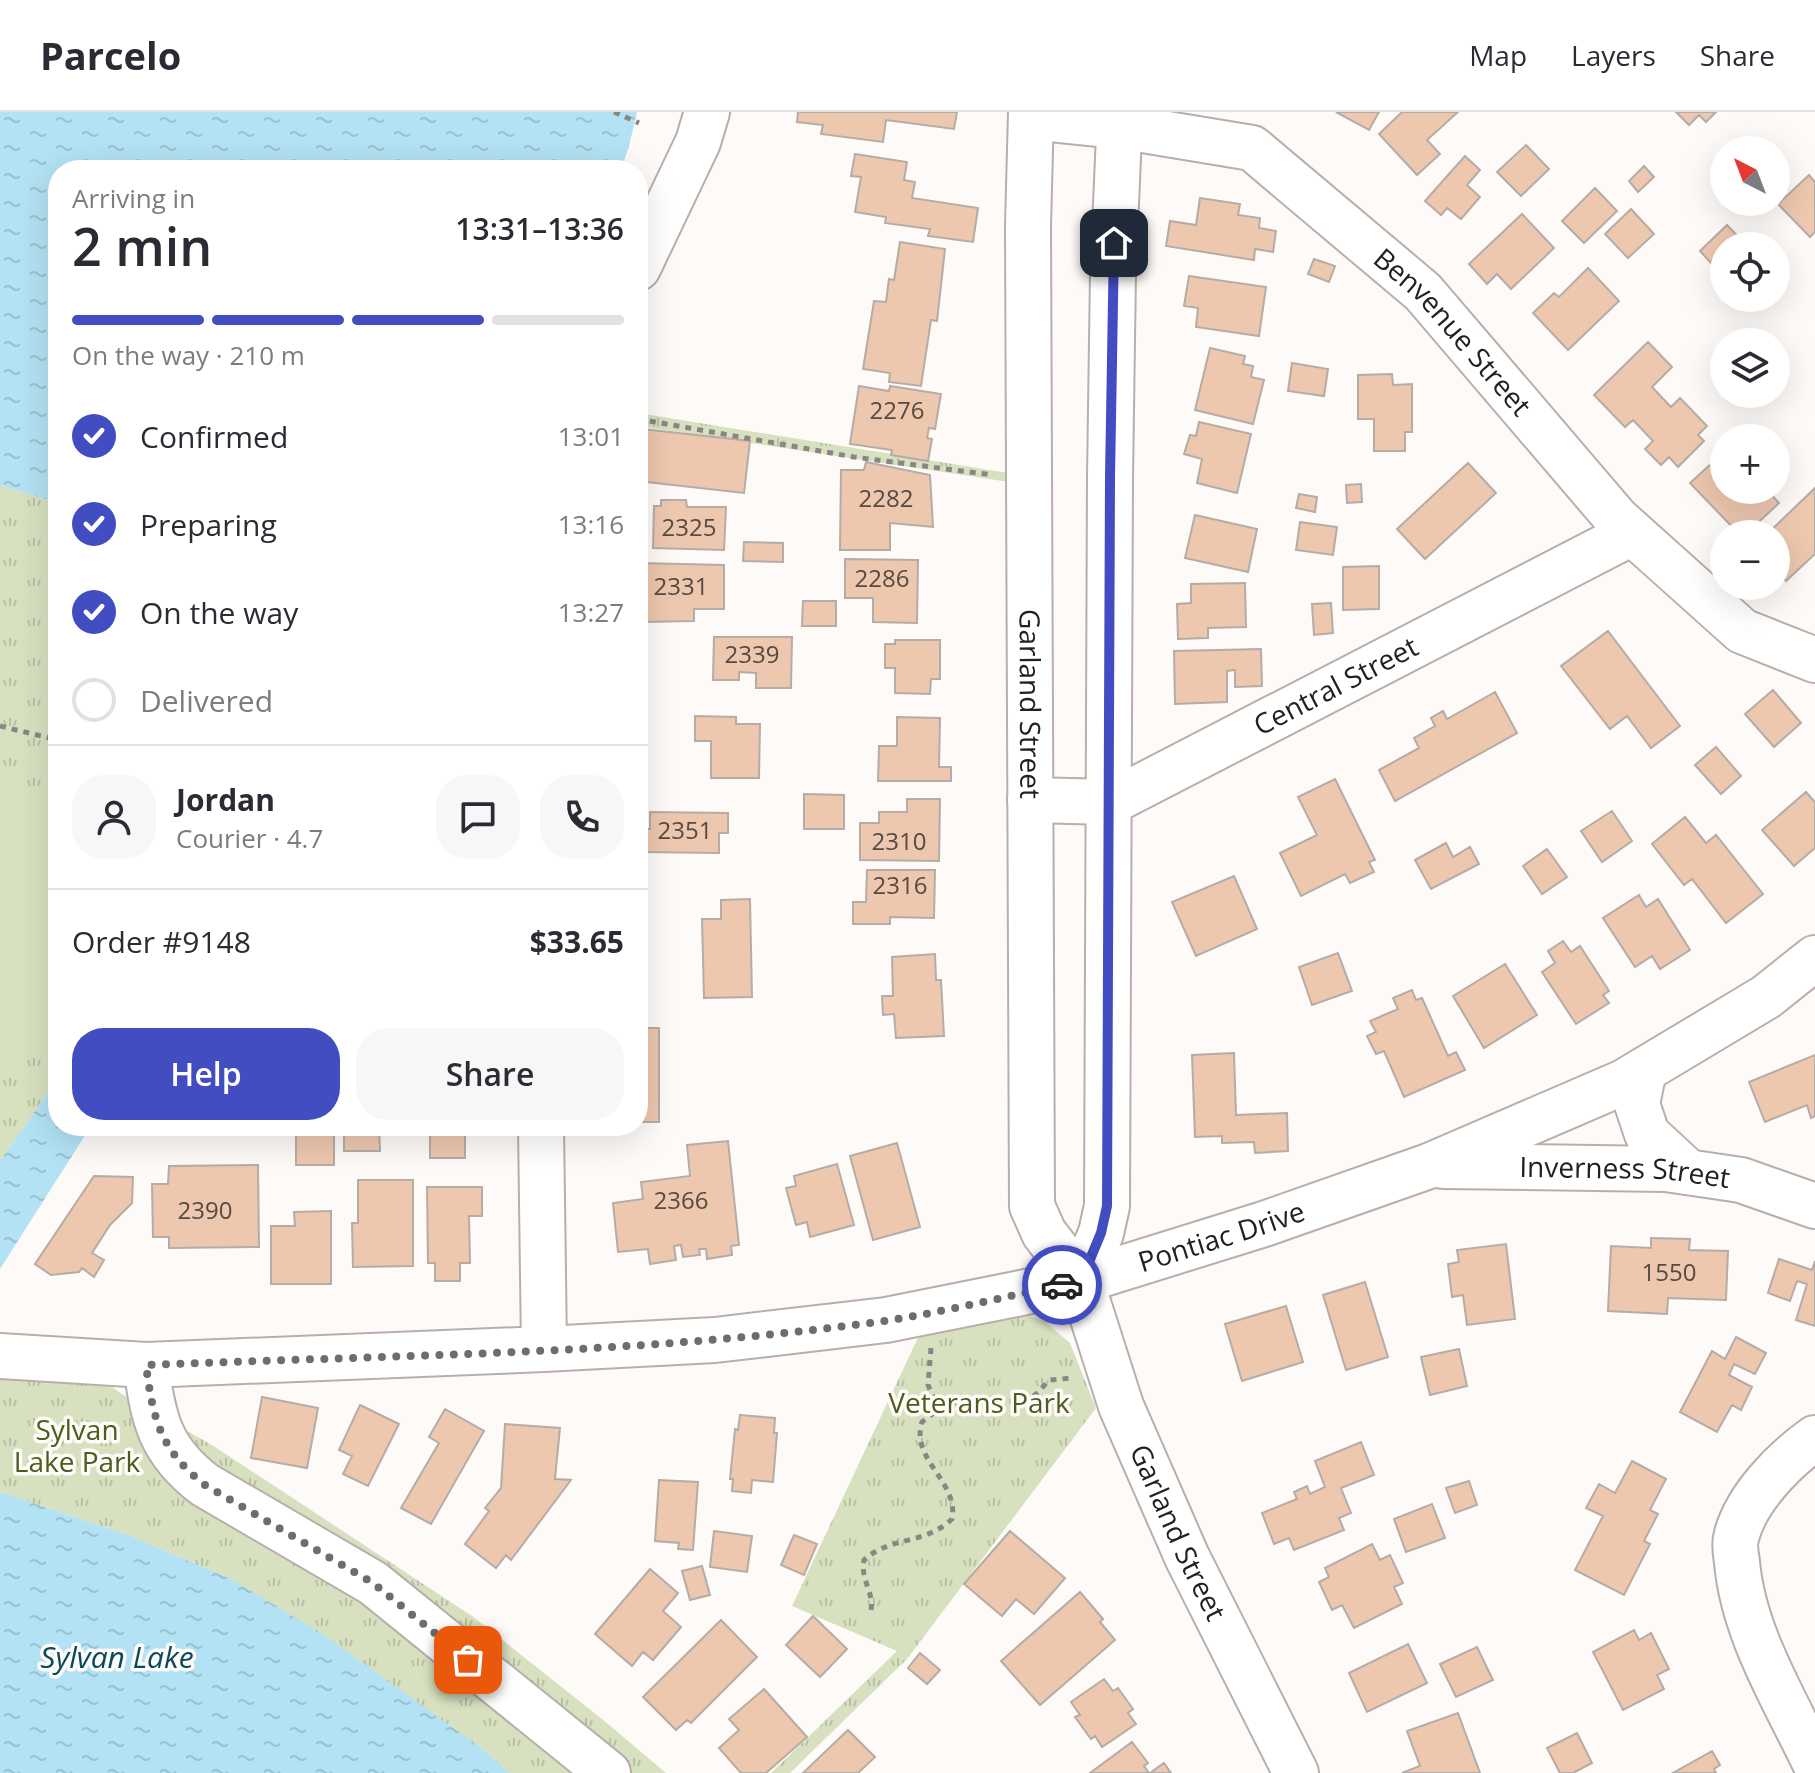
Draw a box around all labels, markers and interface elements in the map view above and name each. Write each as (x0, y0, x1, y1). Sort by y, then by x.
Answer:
text: Parcelo (40, 29, 181, 81)
text: Map (1469, 36, 1527, 74)
text: Layers (1571, 36, 1656, 74)
text: Share (1700, 36, 1775, 74)
north arrow (1710, 136, 1790, 216)
map controls (1710, 136, 1790, 600)
text: Arriving in (72, 180, 195, 216)
text: 13:31–13:36 (455, 208, 624, 249)
pin (1080, 209, 1148, 277)
text: 2 min (72, 210, 212, 281)
icon: home (1092, 221, 1136, 265)
button: locate (1710, 232, 1790, 312)
street label: Benvenue Street (1366, 239, 1540, 423)
button: layers (1710, 328, 1790, 408)
text: On the way · 210 m (72, 337, 305, 373)
house number: 2276 (870, 393, 924, 426)
icon: check (72, 414, 116, 458)
text: Confirmed (140, 416, 288, 457)
text: 13:01 (558, 418, 624, 454)
button: + (1710, 424, 1790, 504)
house number: 2282 (859, 481, 913, 514)
icon: check (72, 502, 116, 546)
text: Preparing (140, 504, 277, 545)
text: 13:16 (558, 506, 624, 542)
house number: 2325 (662, 510, 716, 543)
button: − (1710, 520, 1790, 600)
house number: 2286 (855, 561, 909, 594)
house number: 2331 (654, 569, 708, 602)
icon: check (72, 590, 116, 634)
text: On the way (140, 592, 298, 633)
text: 13:27 (558, 594, 624, 630)
street label: Garland Street (1012, 609, 1050, 799)
street label: Central Street (1247, 627, 1424, 743)
house number: 2339 (725, 637, 779, 670)
text: Delivered (140, 680, 273, 721)
button: person (72, 775, 156, 859)
button: chat (436, 775, 520, 859)
button: phone (540, 775, 624, 859)
text: Jordan (176, 779, 275, 820)
house number: 2351 (658, 813, 712, 846)
text: Courier · 4.7 (176, 820, 323, 856)
house number: 2310 (872, 824, 926, 857)
house number: 2316 (873, 868, 927, 901)
text: Order #9148 (72, 921, 251, 962)
text: $33.65 (530, 921, 624, 962)
button: Help (72, 1028, 340, 1120)
button: Share (356, 1028, 624, 1120)
street label: Inverness Street (1519, 1147, 1733, 1196)
house number: 2366 (654, 1183, 708, 1216)
street label: Pontiac Drive (1133, 1191, 1309, 1280)
house number: 2390 (178, 1193, 232, 1226)
courier (1022, 1245, 1102, 1325)
house number: 1550 (1642, 1255, 1696, 1288)
icon: car (1040, 1263, 1084, 1307)
park label: Veterans Park (888, 1383, 1070, 1421)
park label: Sylvan Lake Park (14, 1410, 141, 1480)
street label: Garland Street (1122, 1438, 1236, 1626)
pin (434, 1626, 502, 1694)
water label: Sylvan Lake (40, 1636, 194, 1677)
icon: bag (446, 1638, 490, 1682)

